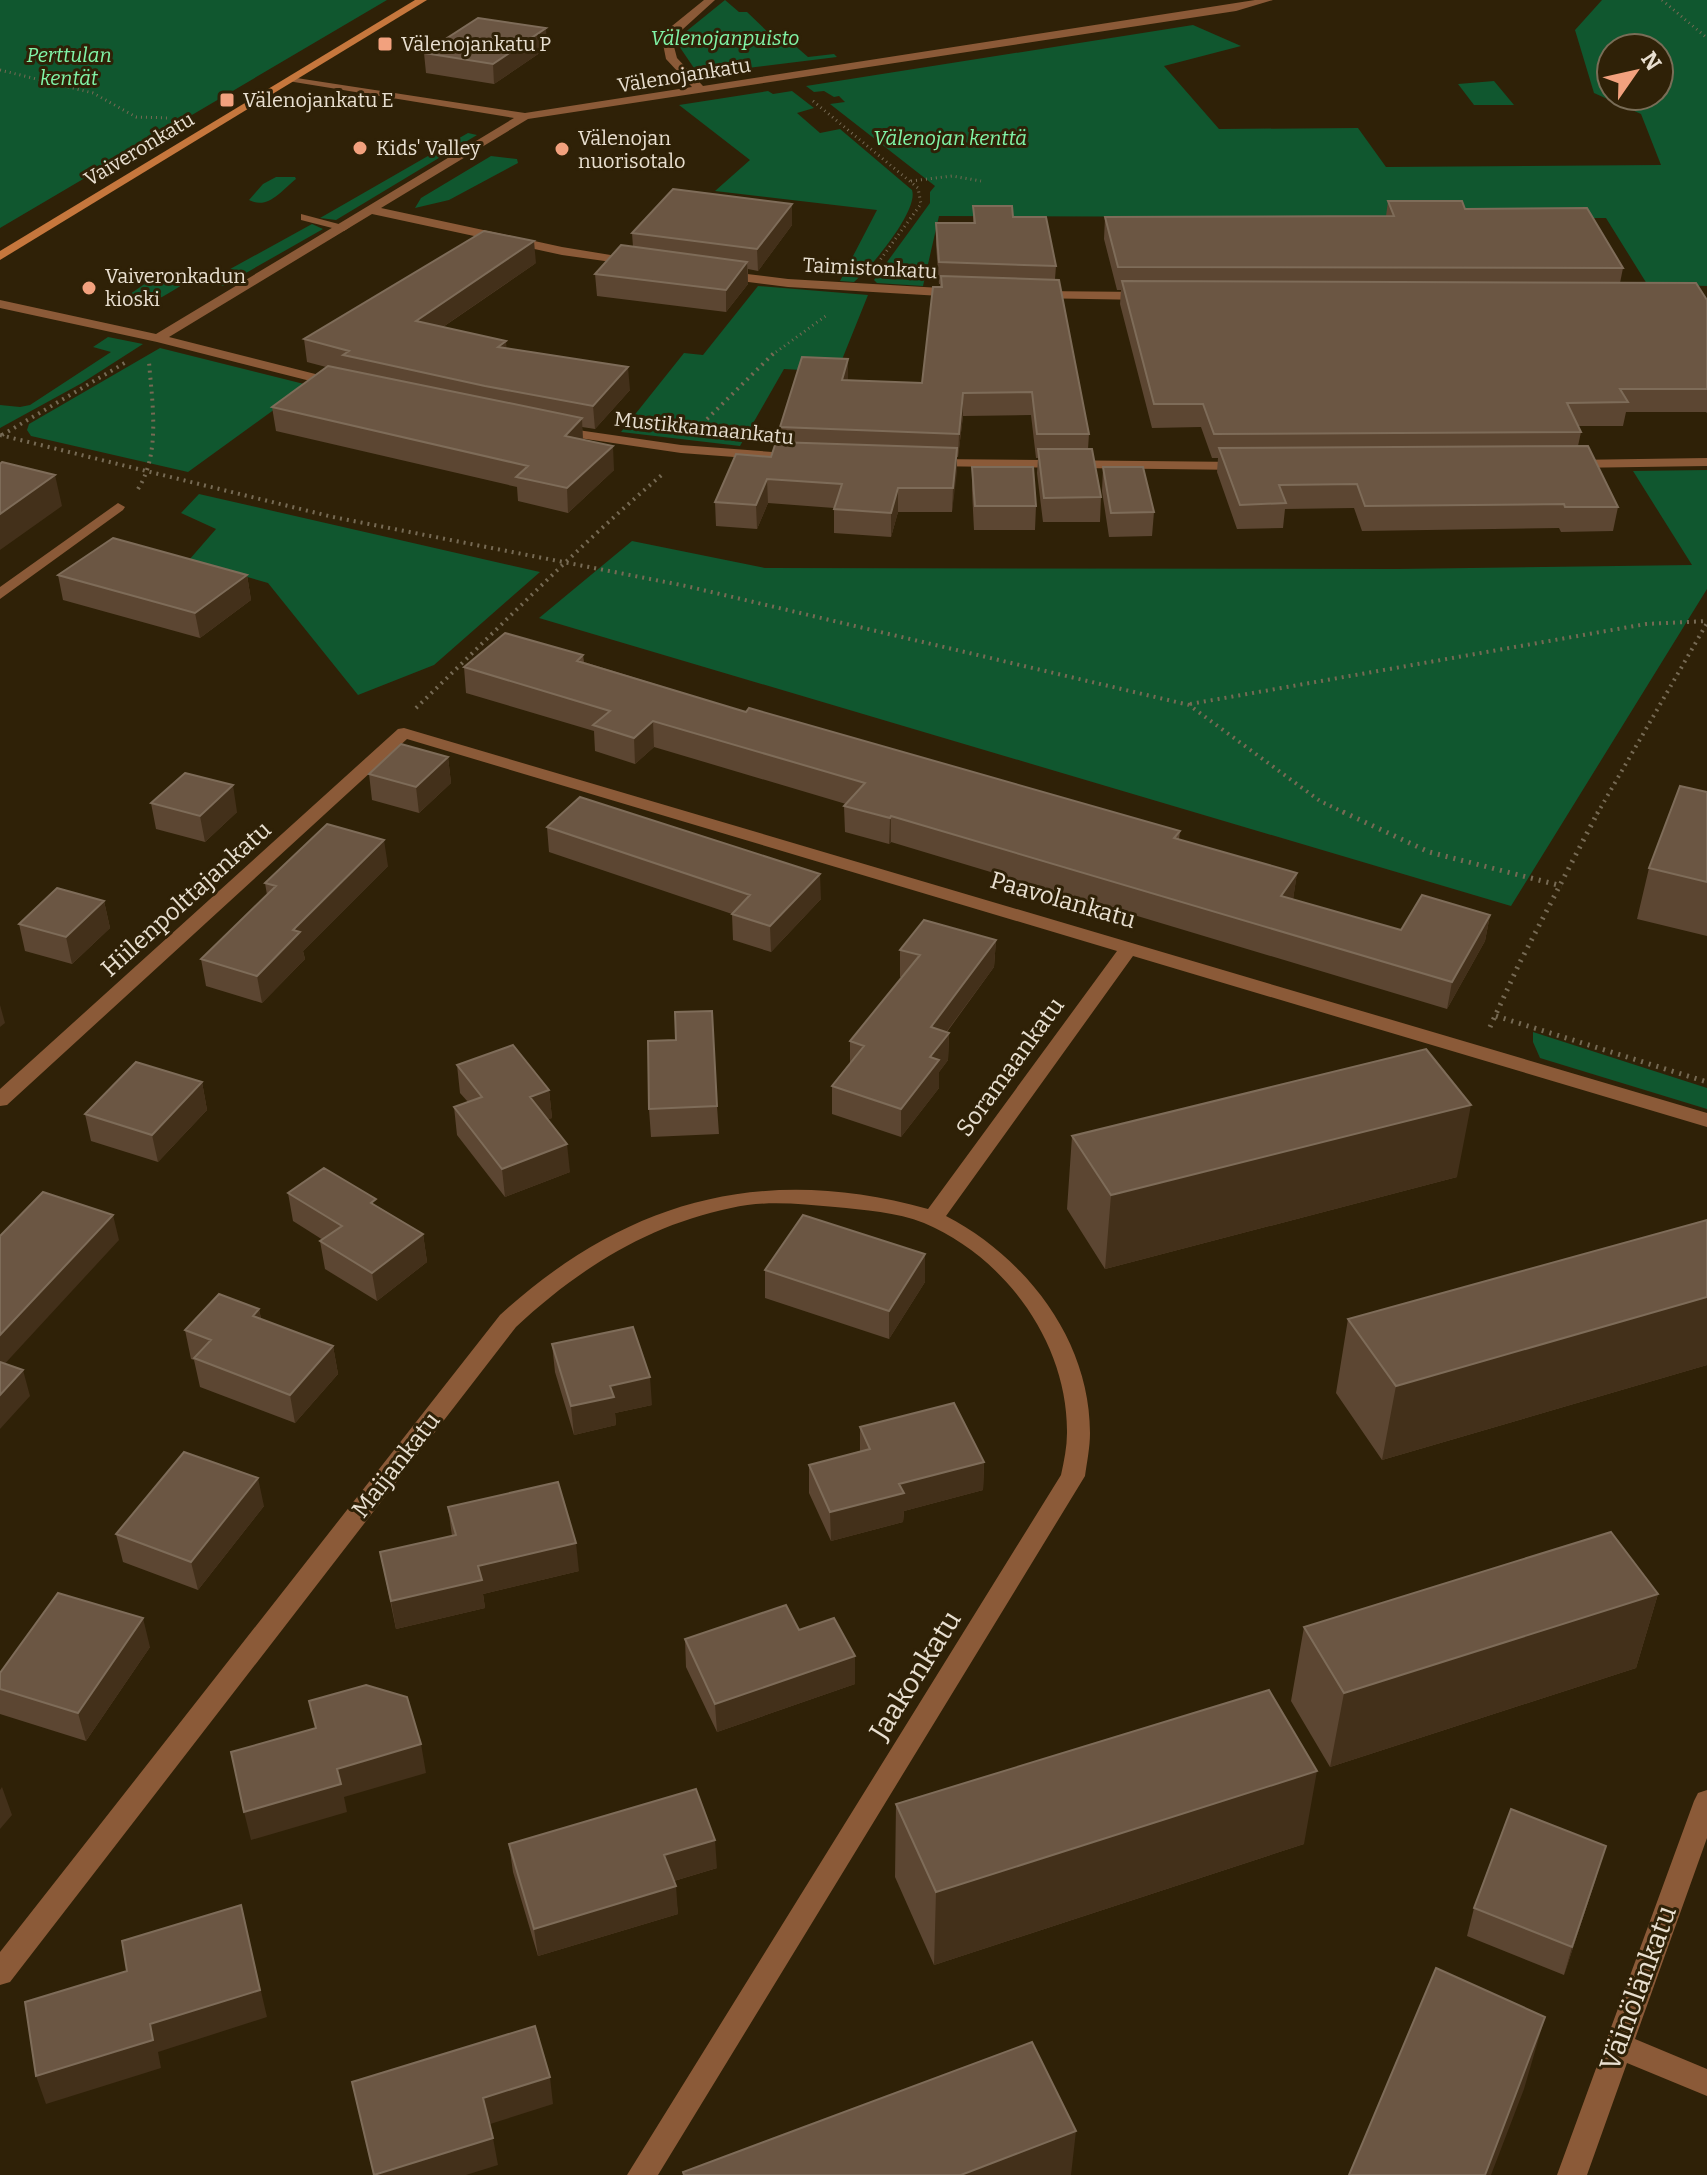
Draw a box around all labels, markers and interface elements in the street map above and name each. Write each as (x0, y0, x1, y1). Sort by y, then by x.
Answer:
park label: Välenojanpuisto (651, 26, 799, 51)
place label: Välenojankatu P (401, 32, 551, 57)
north arrow (1595, 32, 1675, 112)
marker: Välenojankatu P (376, 35, 394, 53)
park label: Perttulan kentät (26, 43, 112, 90)
text: N (1635, 47, 1667, 76)
street label: Välenojankatu (616, 53, 752, 98)
place label: Välenojankatu E (243, 88, 394, 113)
marker: Välenojankatu E (218, 91, 236, 109)
street label: Vaiveronkatu (80, 107, 198, 191)
place label: Välenojan nuorisotalo (578, 126, 685, 173)
park label: Välenojan kenttä (873, 126, 1027, 151)
place label: Kids' Valley (376, 136, 481, 160)
marker: Kids' Valley (351, 139, 369, 157)
marker: Välenojan nuorisotalo (553, 140, 571, 158)
street label: Taimistonkatu (802, 252, 938, 284)
place label: Vaiveronkadun kioski (105, 264, 246, 311)
marker: Vaiveronkadun kioski (80, 279, 98, 297)
street label: Mustikkamaankatu (613, 407, 795, 449)
street label: Hiilenpolttajankatu (95, 815, 277, 982)
street label: Paavolankatu (987, 866, 1139, 934)
street label: Soramaankatu (950, 992, 1070, 1142)
street label: Maijankatu (346, 1407, 446, 1523)
street label: Jaakonkatu (862, 1604, 968, 1746)
street label: Väinölänkatu (1593, 1901, 1683, 2075)

